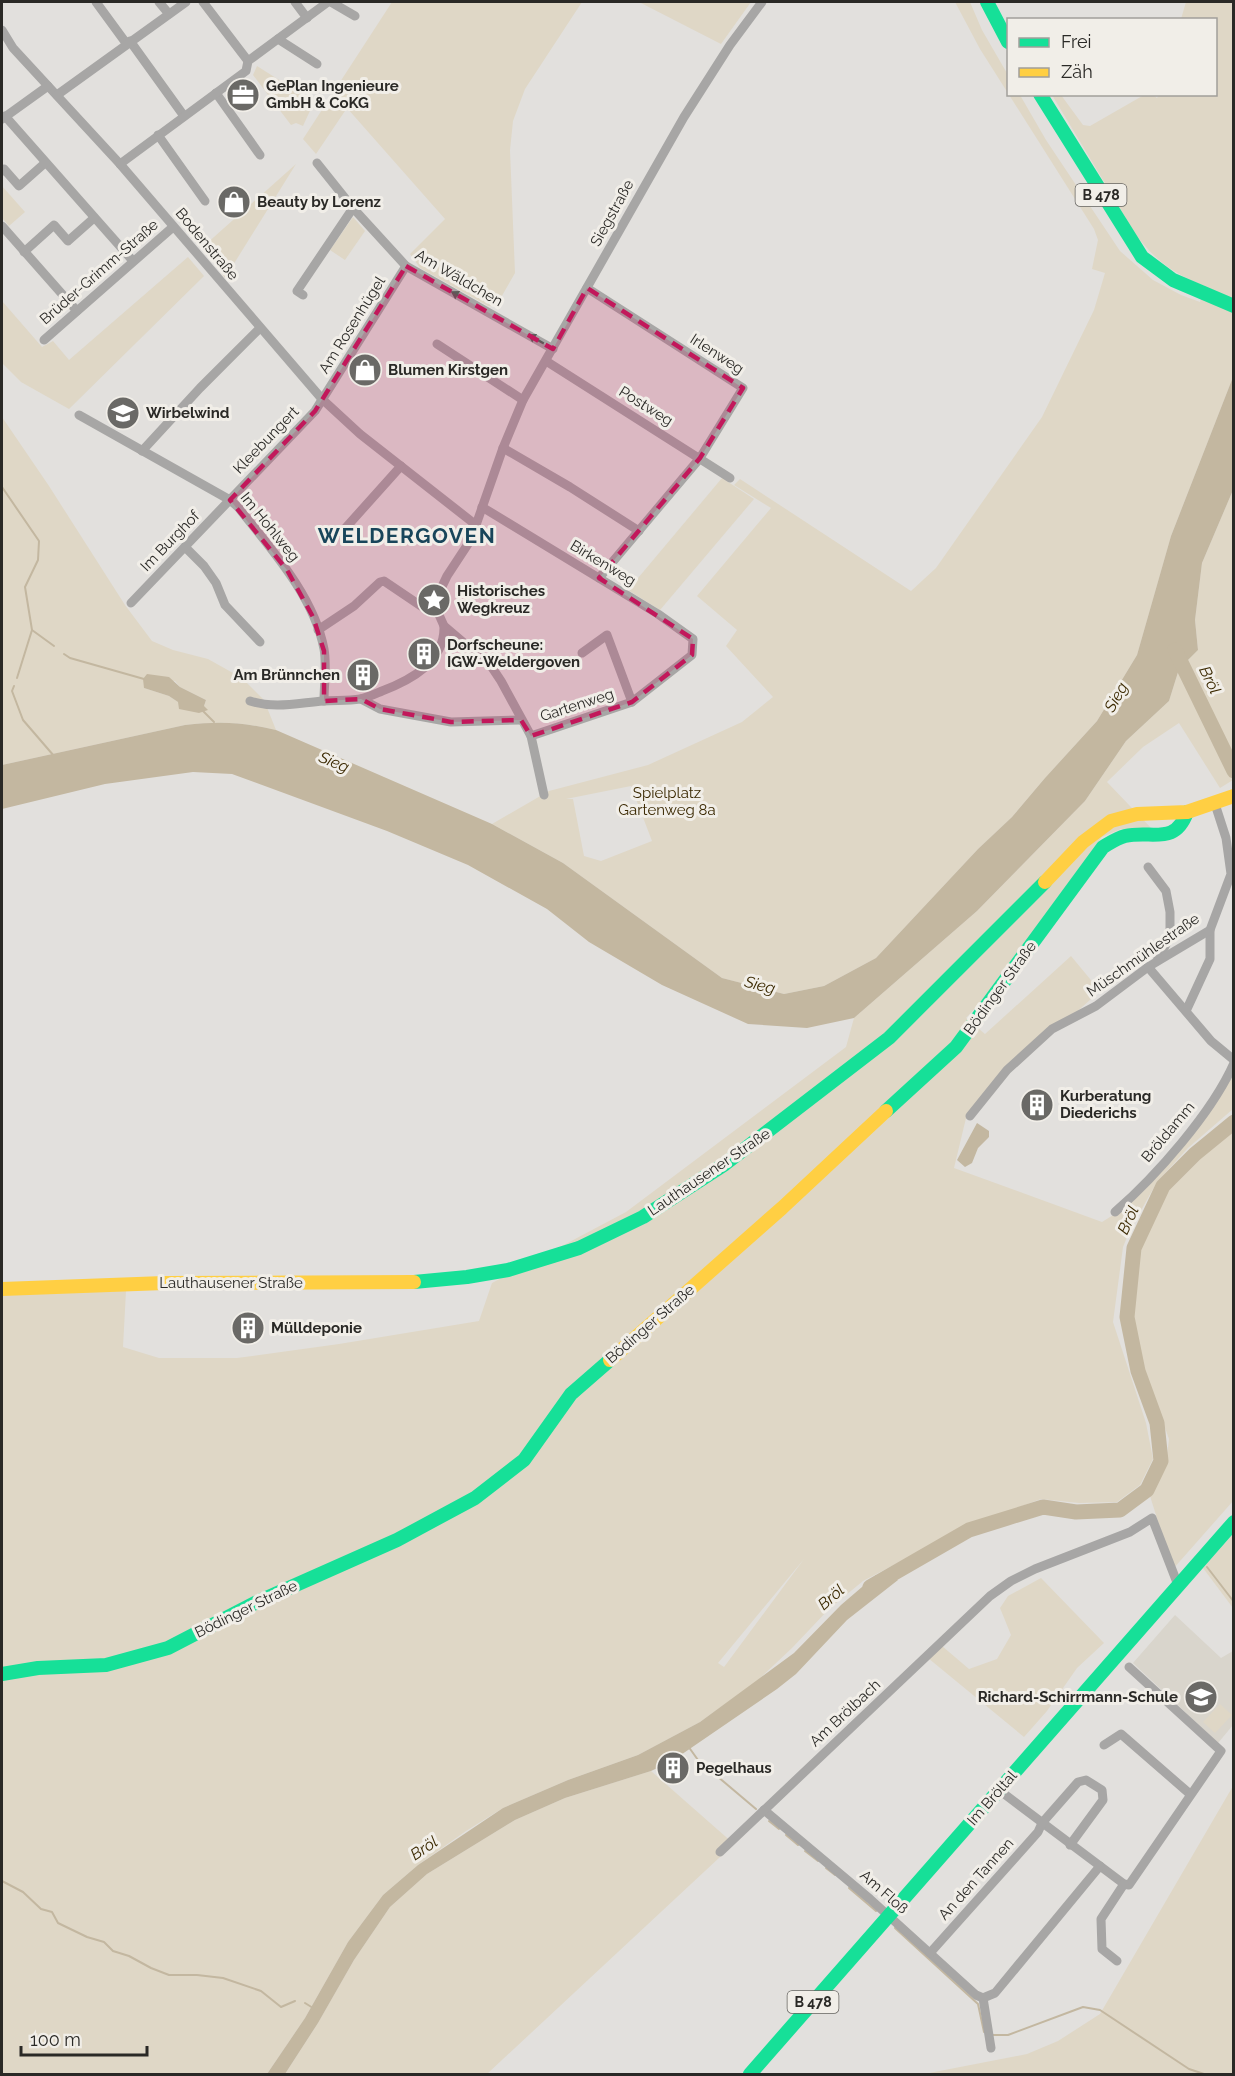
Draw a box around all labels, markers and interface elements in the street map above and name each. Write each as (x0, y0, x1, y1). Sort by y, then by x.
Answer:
legend (1007, 18, 1217, 96)
text: Frei (1061, 31, 1091, 52)
text: Zäh (1061, 61, 1093, 82)
office icon: GePlan Ingenieure GmbH & CoKG (225, 77, 261, 113)
place label: GePlan Ingenieure GmbH & CoKG (266, 77, 399, 112)
street label: Siegstraße (586, 176, 638, 249)
shop icon: Beauty by Lorenz (216, 184, 252, 220)
road number: B 478 (1076, 184, 1126, 206)
place label: Beauty by Lorenz (257, 193, 381, 211)
street label: Bodenstraße (172, 204, 242, 284)
street label: Brüder-Grimm-Straße (36, 216, 162, 328)
street label: Am Wäldchen (412, 246, 506, 310)
street label: Am Rosenhügel (315, 272, 389, 377)
one-way arrow (450, 291, 467, 301)
street label: Irlenweg (687, 330, 747, 378)
one-way arrow (527, 334, 544, 344)
shop icon: Blumen Kirstgen (347, 352, 383, 388)
place label: Blumen Kirstgen (388, 361, 508, 379)
street label: Postweg (616, 382, 676, 430)
school or university icon: Wirbelwind (105, 395, 141, 431)
street label: Kleebungert (229, 403, 303, 477)
place label: Wirbelwind (146, 404, 230, 422)
street label: Im Hohlweg (237, 489, 303, 565)
street label: Im Burghof (137, 506, 204, 575)
district label: WELDERGOVEN (318, 523, 496, 548)
street label: Birkenweg (567, 536, 639, 590)
place icon: Historisches Wegkreuz (416, 582, 452, 618)
place label: Historisches Wegkreuz (457, 582, 545, 617)
building icon: Dorfscheune: IGW-Weldergoven (406, 636, 442, 672)
place label: Dorfscheune: IGW-Weldergoven (447, 636, 580, 671)
building icon: Am Brünnchen (345, 657, 381, 693)
water label: Bröl (1195, 663, 1225, 697)
place label: Am Brünnchen (233, 666, 340, 684)
water label: Sieg (1100, 678, 1132, 716)
street label: Gartenweg (538, 685, 616, 725)
water label: Sieg (315, 747, 352, 777)
park label: Spielplatz Gartenweg 8a (618, 784, 716, 819)
street label: Müschmühlestraße (1083, 909, 1203, 1001)
street label: Bödinger Straße (960, 937, 1040, 1038)
water label: Sieg (742, 972, 778, 998)
building icon: Kurberatung Diederichs (1019, 1087, 1055, 1123)
place label: Kurberatung Diederichs (1060, 1087, 1151, 1122)
street label: Bröldamm (1138, 1098, 1198, 1166)
street label: Lauthausener Straße (644, 1124, 774, 1220)
water label: Bröl (1113, 1203, 1143, 1237)
street label: Lauthausener Straße (159, 1274, 303, 1292)
street label: Bödinger Straße (602, 1280, 698, 1367)
building icon: Mülldeponie (230, 1310, 266, 1346)
place label: Mülldeponie (271, 1319, 362, 1337)
street label: Bödinger Straße (192, 1576, 300, 1642)
water label: Bröl (814, 1580, 848, 1614)
street label: Am Brölbach (806, 1676, 884, 1750)
school or university icon: Richard-Schirrmann-Schule (1183, 1679, 1219, 1715)
place label: Richard-Schirrmann-Schule (978, 1688, 1178, 1706)
building icon: Pegelhaus (655, 1750, 691, 1786)
place label: Pegelhaus (696, 1759, 772, 1777)
street label: Im Bröltal (963, 1766, 1021, 1829)
water label: Bröl (407, 1832, 441, 1864)
street label: An den Tannen (935, 1834, 1017, 1924)
street label: Am Floß (856, 1866, 912, 1918)
road number: B 478 (788, 1991, 838, 2013)
scale bar (21, 2019, 147, 2057)
text: 100 m (30, 2029, 81, 2050)

